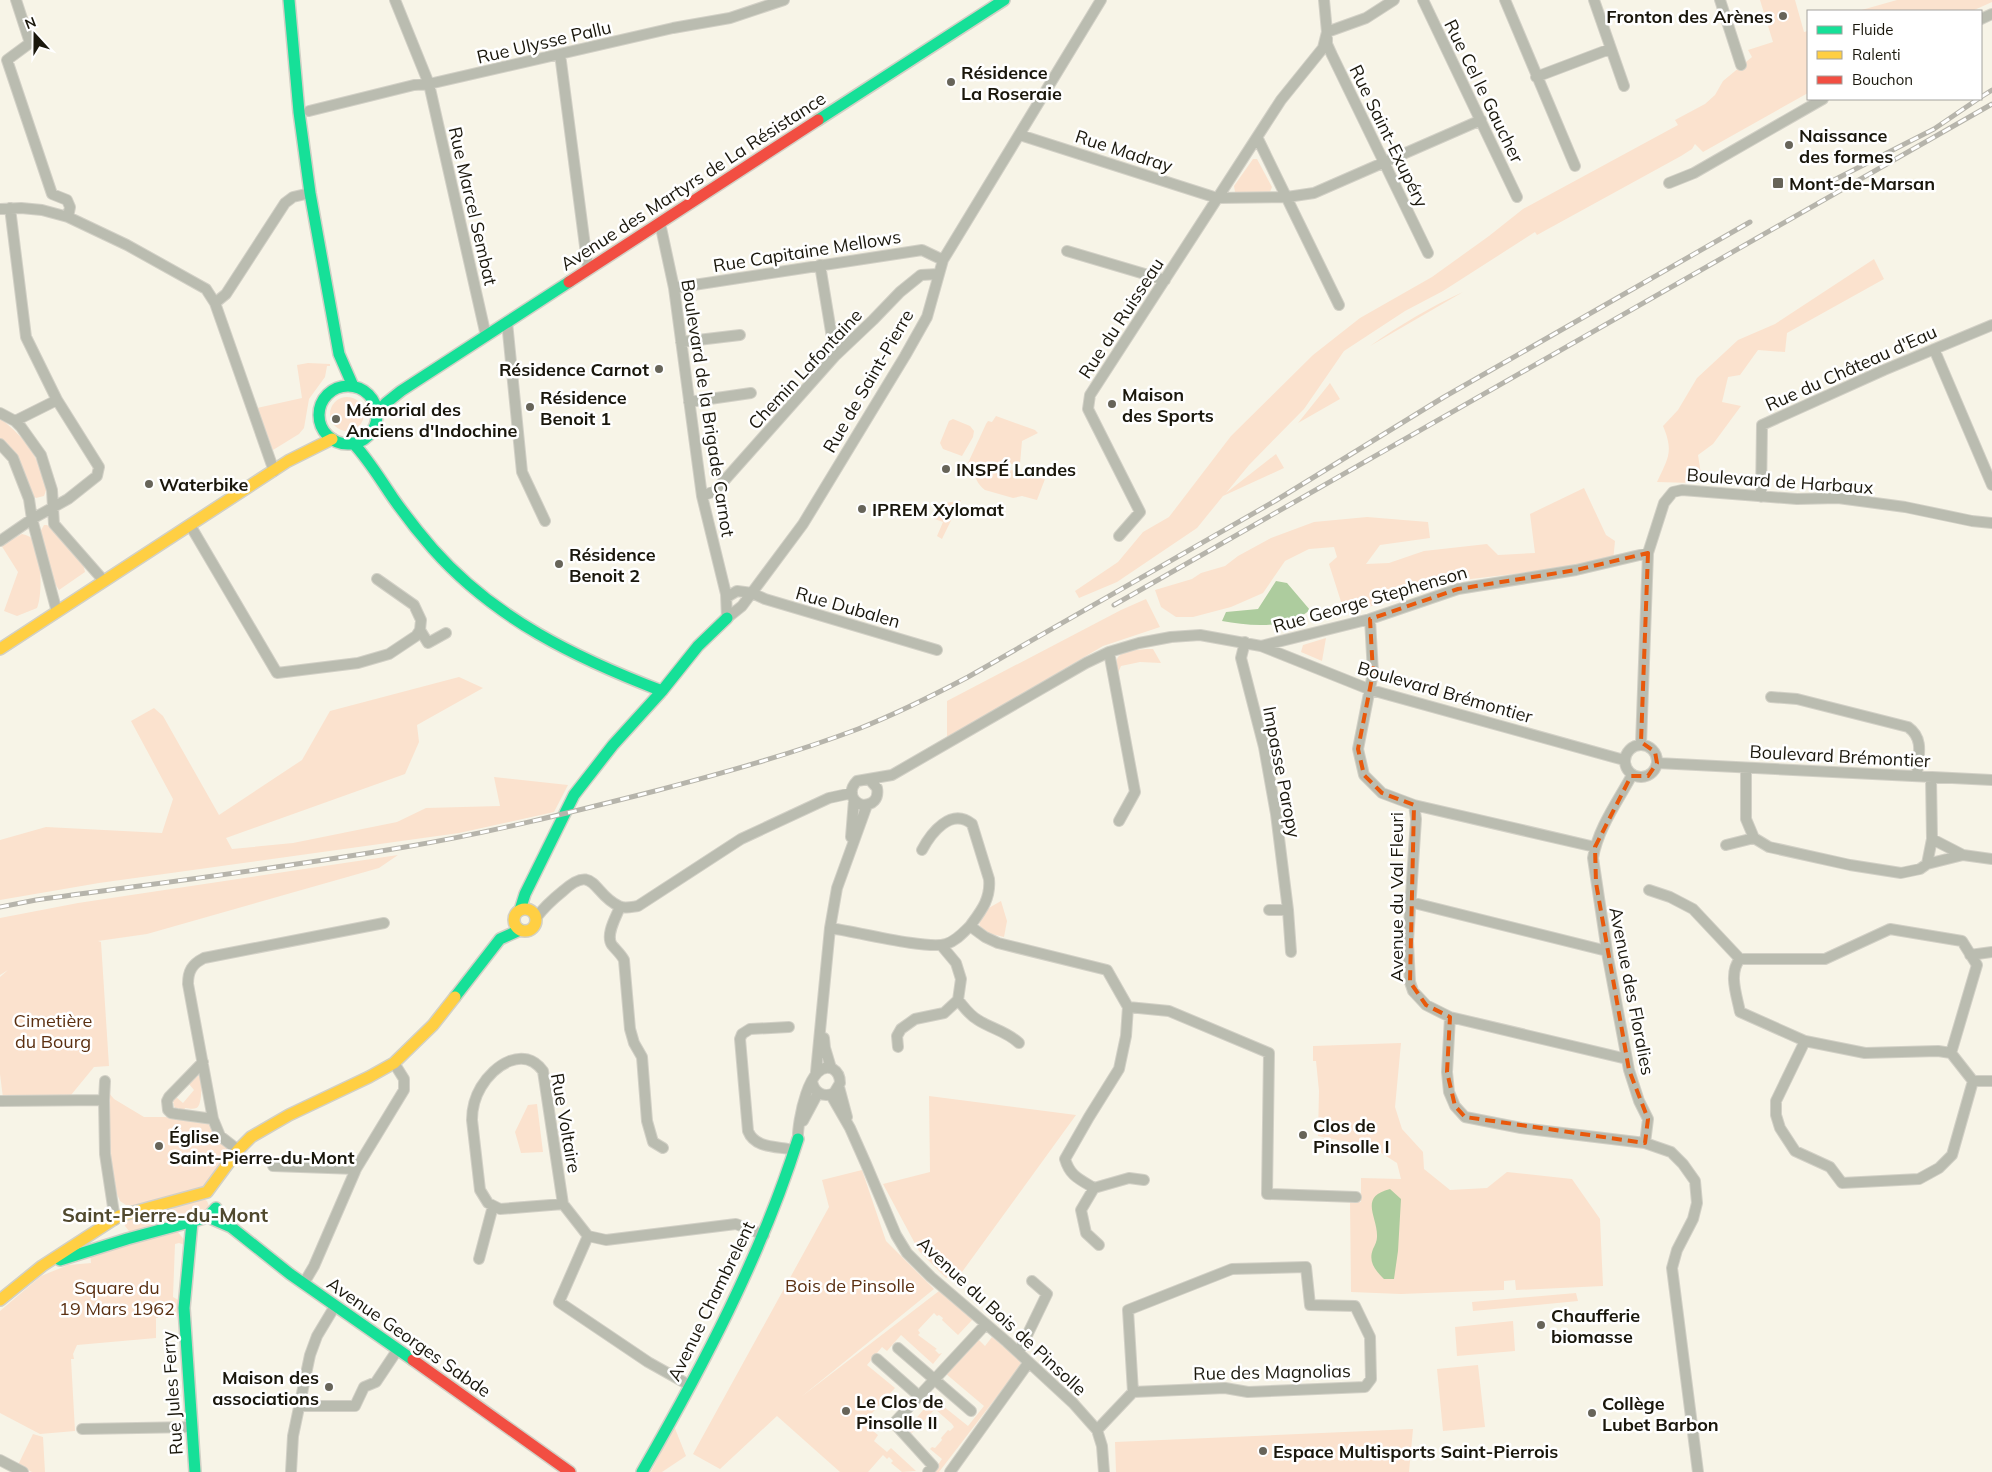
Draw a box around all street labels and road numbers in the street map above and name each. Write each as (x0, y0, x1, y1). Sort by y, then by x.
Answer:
street label: Rue Ulysse Pallu (474, 15, 614, 69)
street label: Rue Cel le Gaucher (1439, 16, 1529, 167)
street label: Rue Saint-Exupéry (1345, 61, 1434, 211)
street label: Avenue des Martyrs de La Résistance (556, 86, 830, 276)
street label: Rue Marcel Sembat (444, 124, 502, 288)
street label: Rue Madray (1072, 124, 1176, 178)
street label: Rue Capitaine Mellows (711, 225, 903, 277)
street label: Rue du Ruisseau (1073, 253, 1169, 383)
street label: Boulevard de la Brigade Carnot (676, 278, 740, 538)
street label: Chemin Lafontaine (743, 304, 867, 434)
street label: Rue de Saint-Pierre (818, 305, 918, 457)
street label: Rue du Château d'Eau (1762, 320, 1940, 416)
street label: Boulevard de Harbaux (1686, 463, 1874, 499)
street label: Rue George Stephenson (1270, 560, 1470, 638)
street label: Rue Dubalen (793, 581, 903, 633)
street label: Boulevard Brémontier (1355, 656, 1536, 728)
street label: Impasse Paropy (1258, 704, 1306, 840)
street label: Boulevard Brémontier (1749, 740, 1931, 772)
street label: Avenue du Val Fleuri (1385, 812, 1408, 982)
street label: Avenue des Floralies (1604, 905, 1660, 1077)
street label: Rue Voltaire (546, 1071, 586, 1175)
street label: Avenue Chambrelent (662, 1217, 760, 1385)
street label: Avenue du Bois de Pinsolle (913, 1232, 1091, 1400)
street label: Avenue Georges Sabde (323, 1272, 495, 1402)
street label: Rue Jules Ferry (156, 1330, 188, 1456)
street label: Rue des Magnolias (1193, 1359, 1351, 1385)

